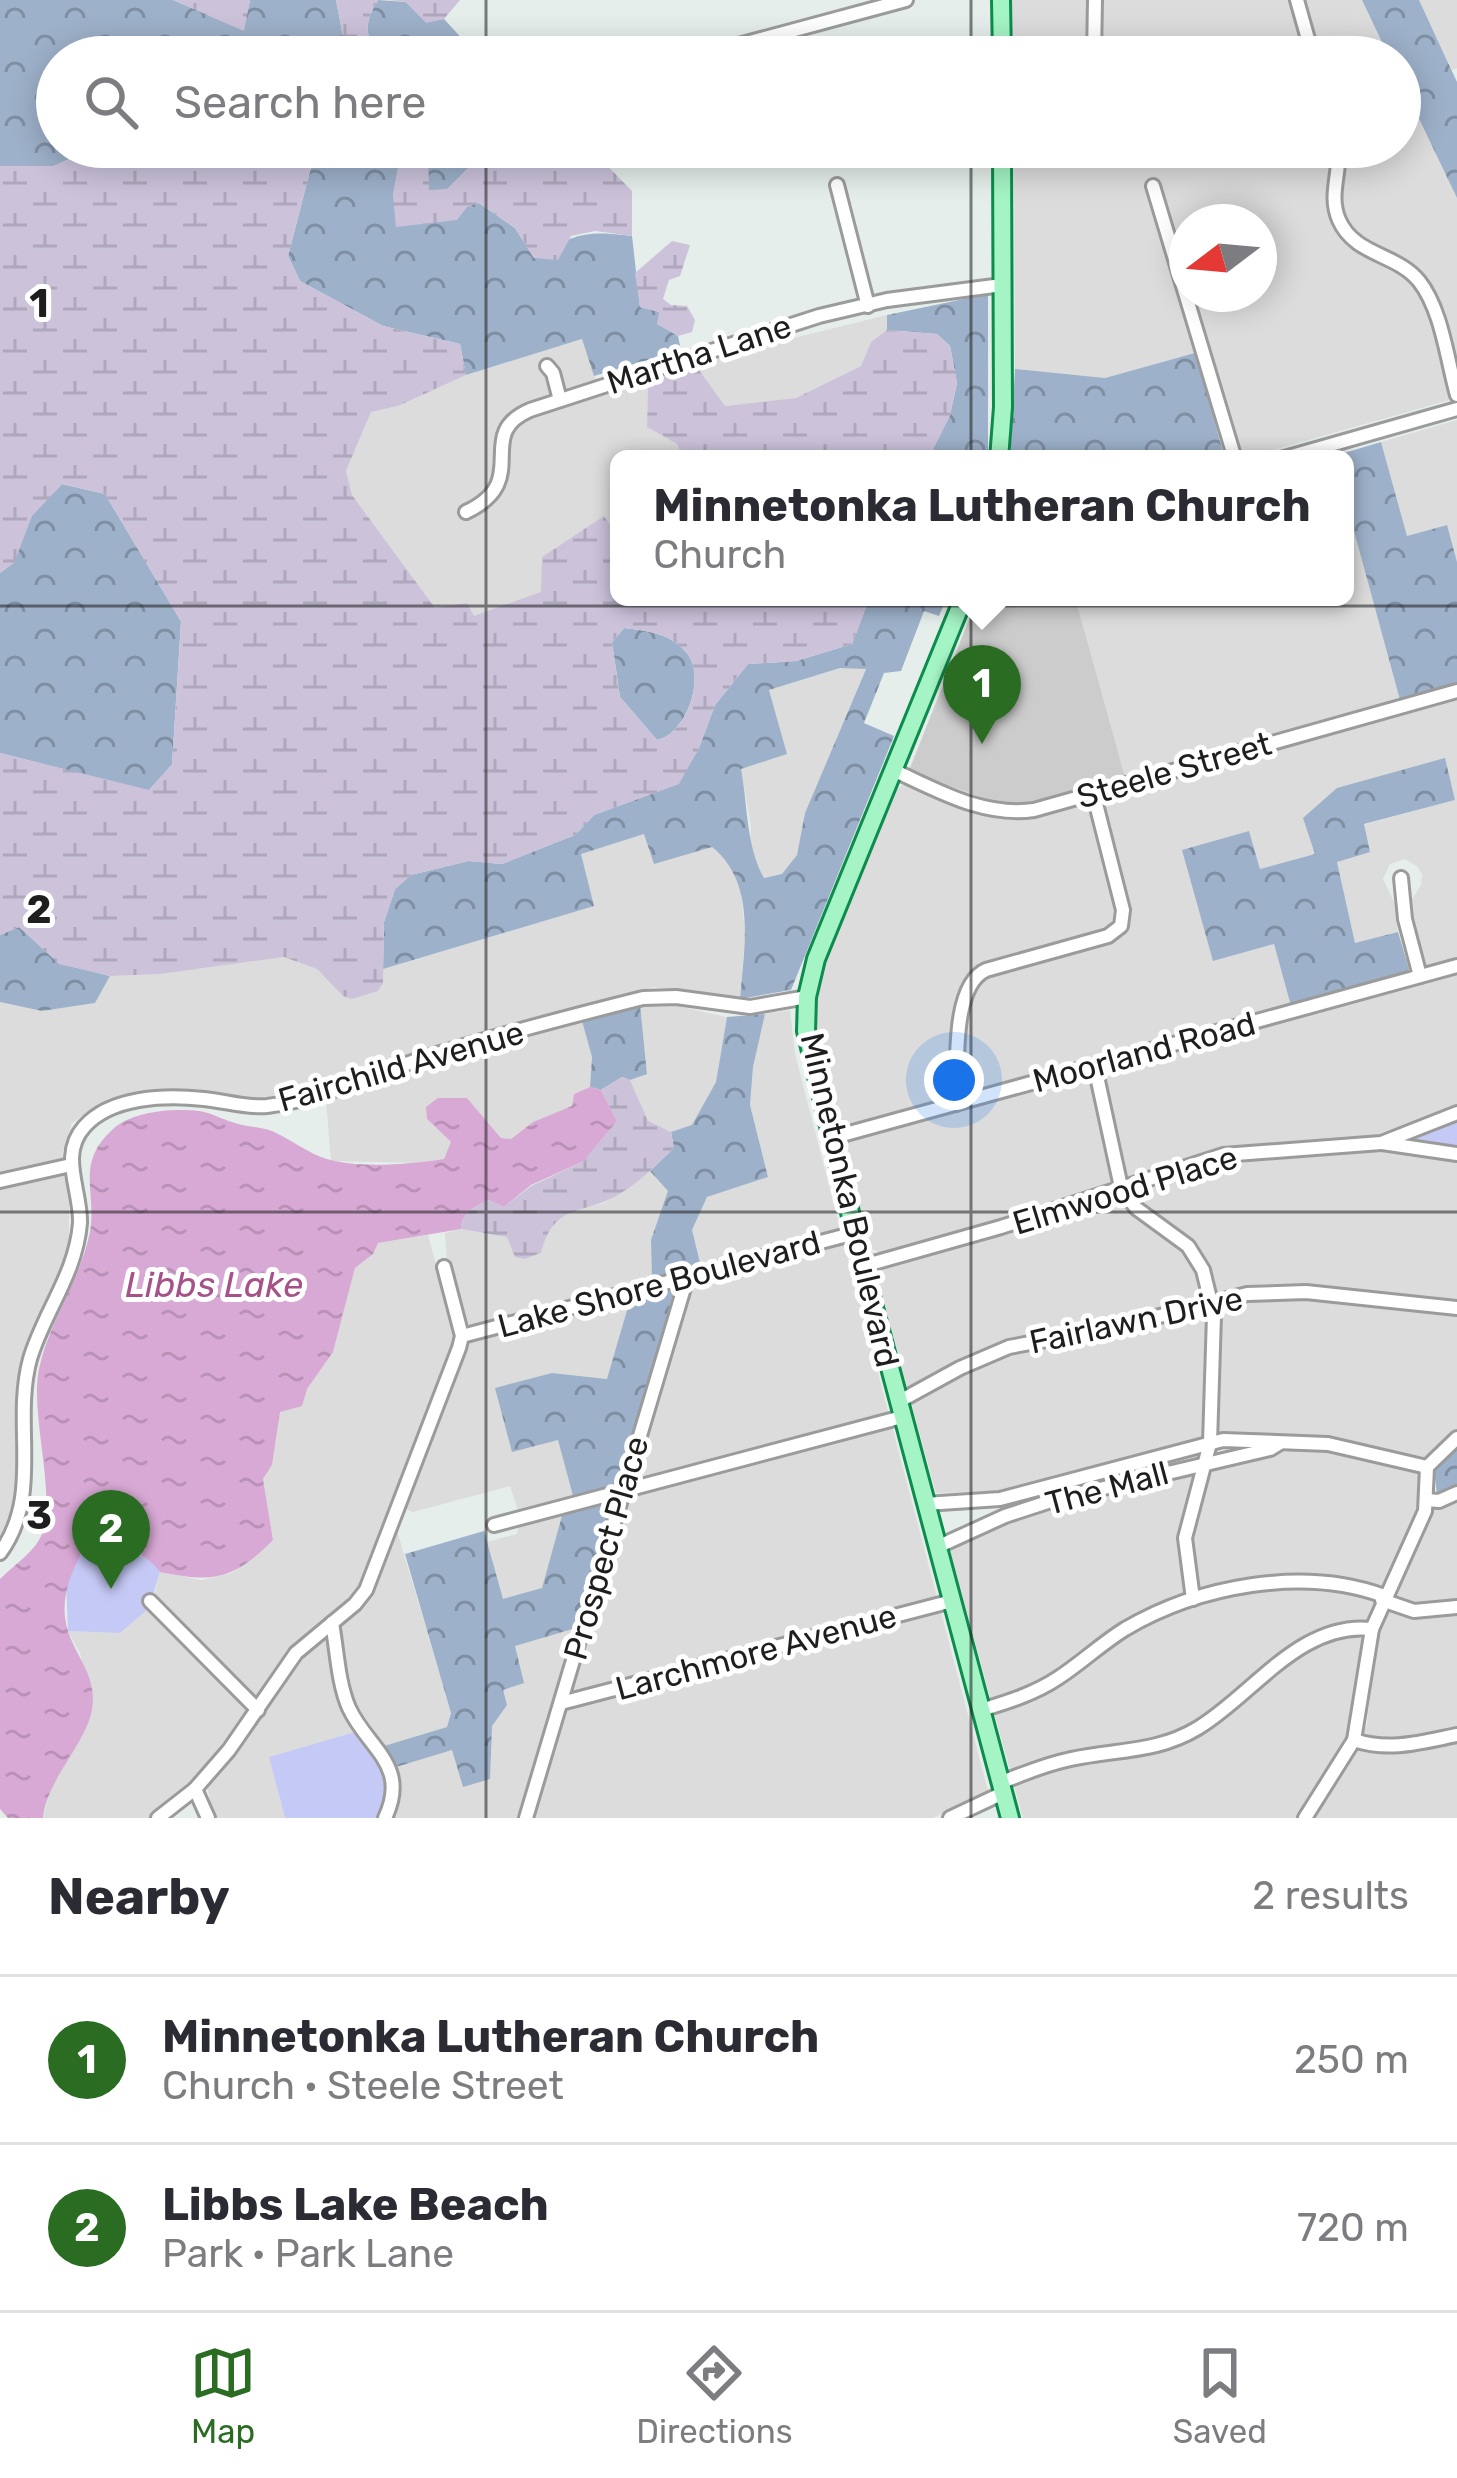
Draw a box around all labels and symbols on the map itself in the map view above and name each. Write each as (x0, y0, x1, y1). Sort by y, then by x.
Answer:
north arrow (1169, 204, 1277, 312)
text: 1 (29, 281, 49, 327)
street label: Martha Lane (602, 306, 796, 402)
pin: 1 (943, 645, 1021, 744)
street label: Steele Street (1072, 724, 1276, 816)
text: 2 (26, 887, 52, 933)
street label: Moorland Road (1028, 1004, 1260, 1100)
street label: Fairchild Avenue (274, 1012, 528, 1120)
street label: Minnetonka Boulevard (793, 1029, 907, 1371)
your location (924, 1050, 984, 1110)
street label: Elmwood Place (1008, 1137, 1242, 1243)
street label: Lake Shore Boulevard (493, 1222, 825, 1346)
water label: Libbs Lake (125, 1263, 303, 1306)
street label: Fairlawn Drive (1026, 1278, 1246, 1362)
street label: Prospect Place (555, 1432, 657, 1664)
street label: The Mall (1041, 1453, 1173, 1523)
pin: 2 (72, 1490, 150, 1589)
text: 3 (26, 1493, 52, 1539)
street label: Larchmore Avenue (611, 1596, 901, 1708)

